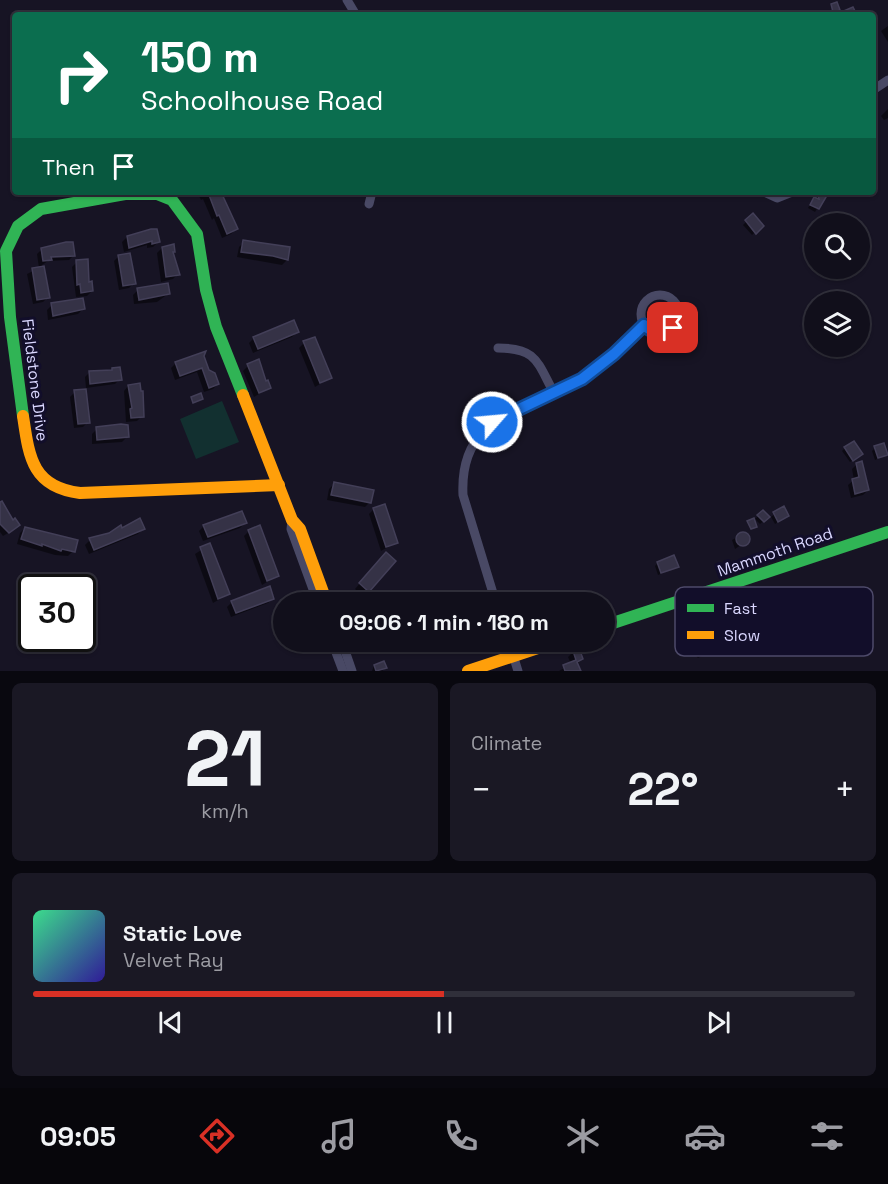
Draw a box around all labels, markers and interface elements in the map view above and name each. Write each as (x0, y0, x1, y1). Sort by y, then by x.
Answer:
text: 150 m (141, 31, 259, 84)
icon: right (42, 36, 120, 114)
text: Schoolhouse Road (141, 83, 383, 118)
icon: arrive (107, 150, 140, 183)
text: Then (42, 153, 95, 181)
map controls (804, 213, 870, 357)
button: search (804, 213, 870, 279)
button: layers (804, 291, 870, 357)
pin (647, 302, 698, 353)
icon: arrive (656, 311, 689, 344)
street label: Fieldstone Drive (17, 318, 53, 442)
position arrow (460, 390, 524, 454)
street label: Mammoth Road (715, 522, 835, 582)
speed limit sign: 30 (18, 574, 96, 652)
legend (675, 587, 873, 656)
text: Fast (724, 598, 757, 619)
text: 09:06 · 1 min · 180 m (339, 608, 549, 636)
text: Slow (724, 625, 760, 646)
text: 21 (184, 709, 266, 809)
text: Climate (471, 730, 542, 756)
text: 22° (627, 761, 699, 818)
text: − (471, 769, 491, 811)
text: + (835, 769, 855, 811)
text: km/h (201, 798, 249, 824)
text: Static Love (123, 919, 242, 947)
text: Velvet Ray (123, 947, 224, 973)
icon: previous (154, 1006, 187, 1039)
icon: pause (428, 1006, 461, 1039)
icon: next (702, 1006, 735, 1039)
icon: directions (196, 1115, 238, 1157)
icon: music (318, 1115, 360, 1157)
icon: phone (440, 1115, 482, 1157)
icon: climate (562, 1115, 604, 1157)
icon: car (684, 1115, 726, 1157)
icon: filters (806, 1115, 848, 1157)
text: 09:05 (40, 1119, 116, 1154)

